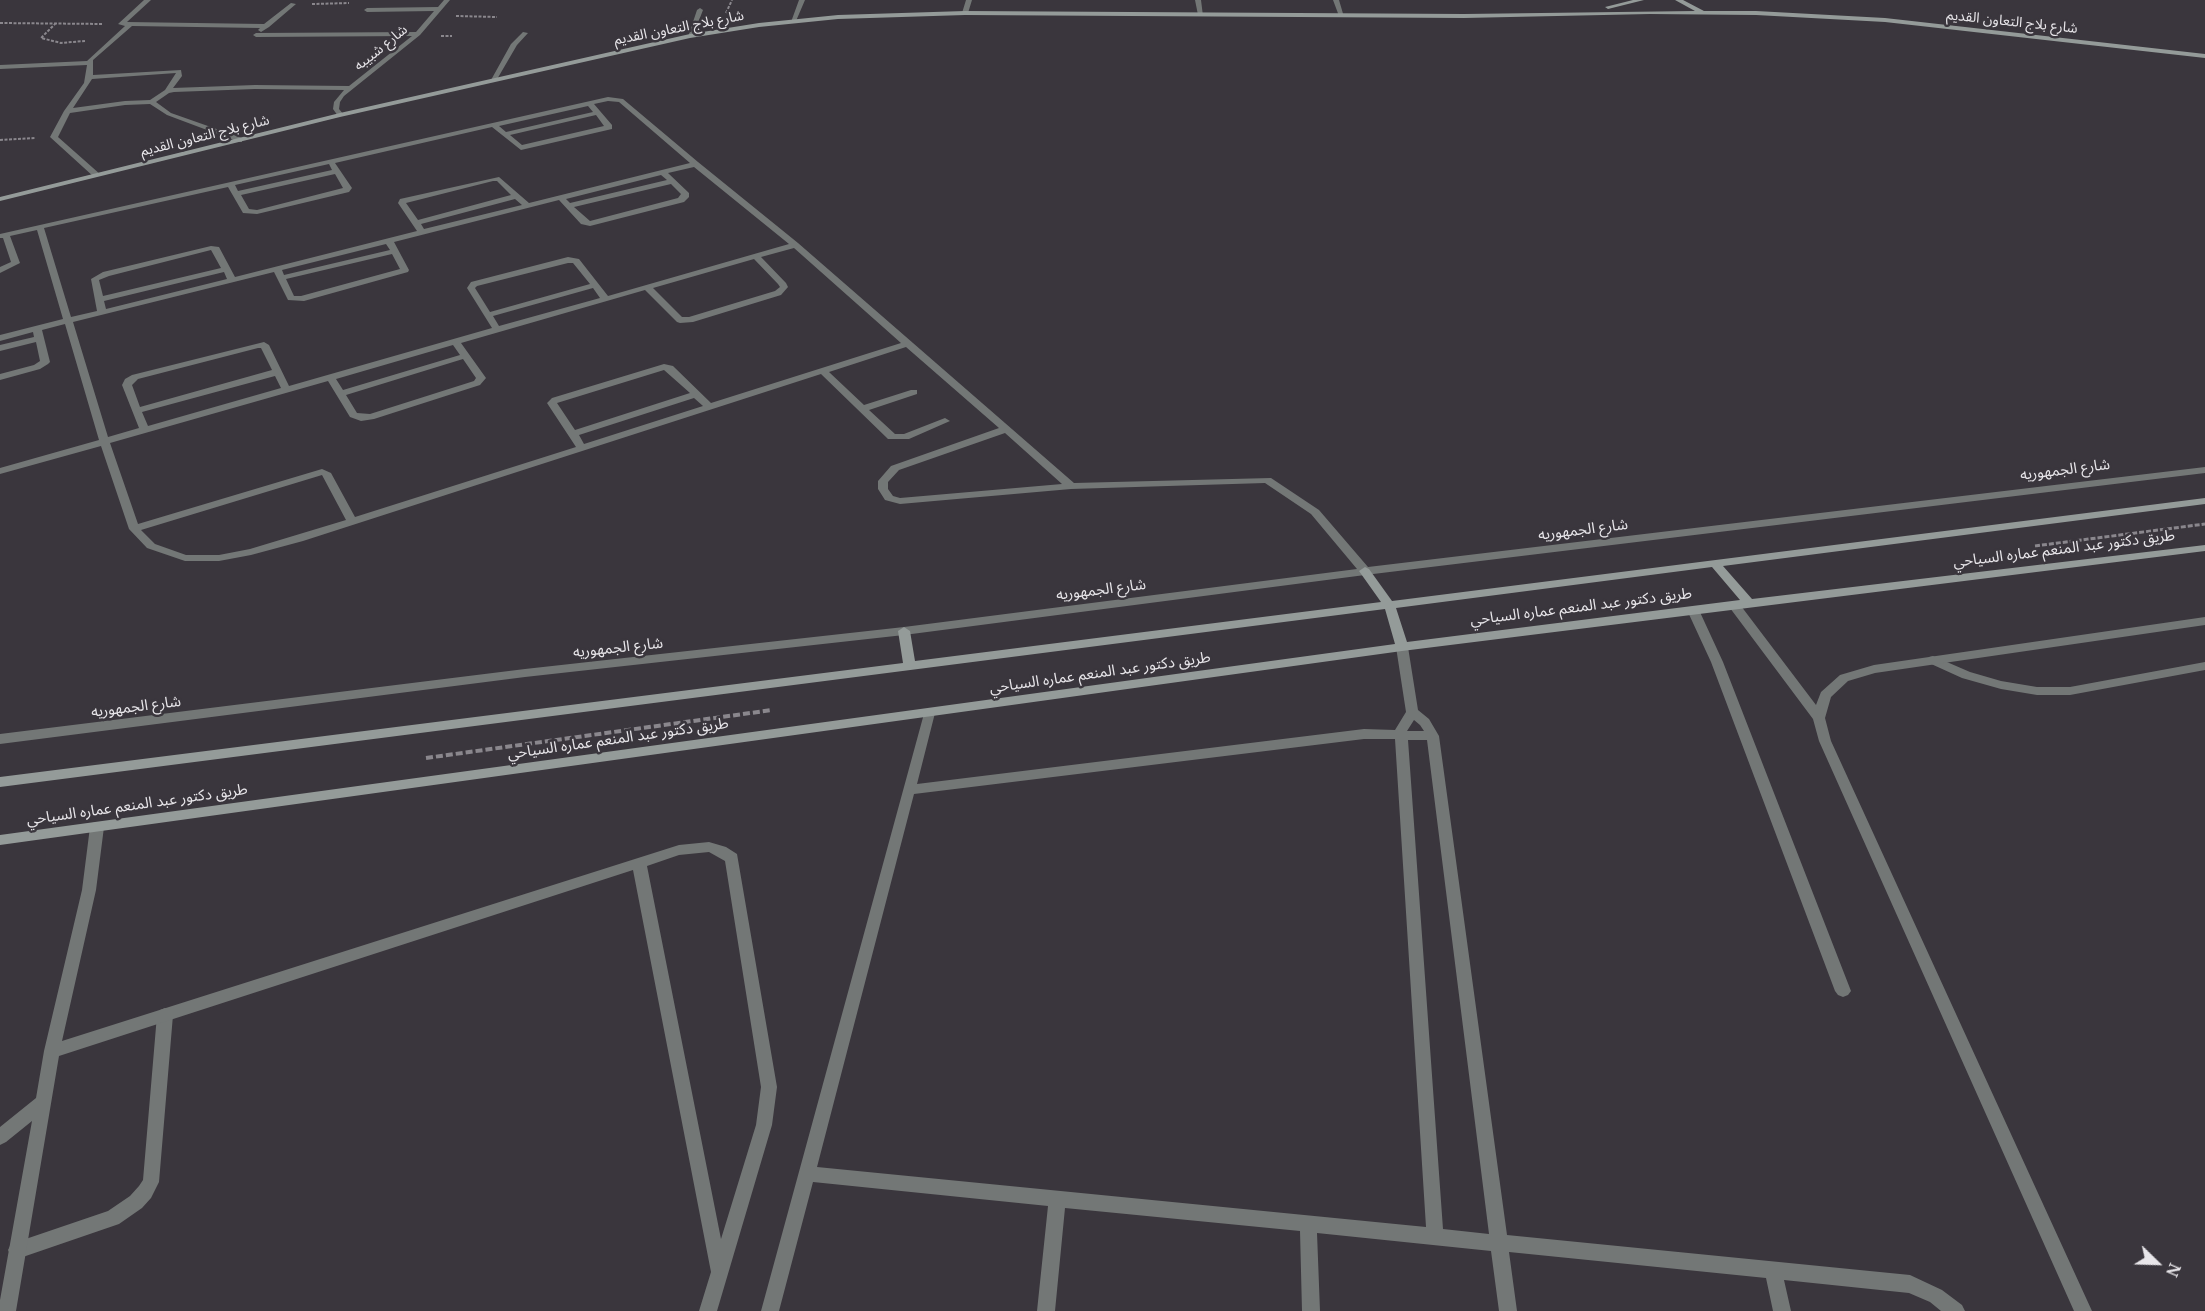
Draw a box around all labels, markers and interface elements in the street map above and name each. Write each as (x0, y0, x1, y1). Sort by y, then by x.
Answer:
street label: شارع بلاج التعاون القديم (613, 7, 745, 49)
street label: شارع بلاج التعاون القديم (1945, 7, 2079, 37)
street label: شارع شبيبه (351, 21, 411, 75)
street label: شارع بلاج التعاون القديم (139, 112, 271, 160)
street label: شارع الجمهوريه (2019, 456, 2111, 484)
street label: شارع الجمهوريه (1537, 516, 1629, 544)
street label: طريق دكتور عبد المنعم عماره السياحي (1952, 526, 2176, 572)
street label: شارع الجمهوريه (1055, 576, 1147, 604)
street label: طريق دكتور عبد المنعم عماره السياحي (1469, 584, 1693, 630)
street label: شارع الجمهوريه (572, 634, 664, 662)
street label: طريق دكتور عبد المنعم عماره السياحي (988, 649, 1212, 697)
street label: شارع الجمهوريه (90, 693, 182, 721)
street label: طريق دكتور عبد المنعم عماره السياحي (506, 715, 730, 763)
street label: طريق دكتور عبد المنعم عماره السياحي (25, 781, 249, 829)
north arrow (2127, 1233, 2187, 1293)
text: N (2161, 1260, 2186, 1280)

